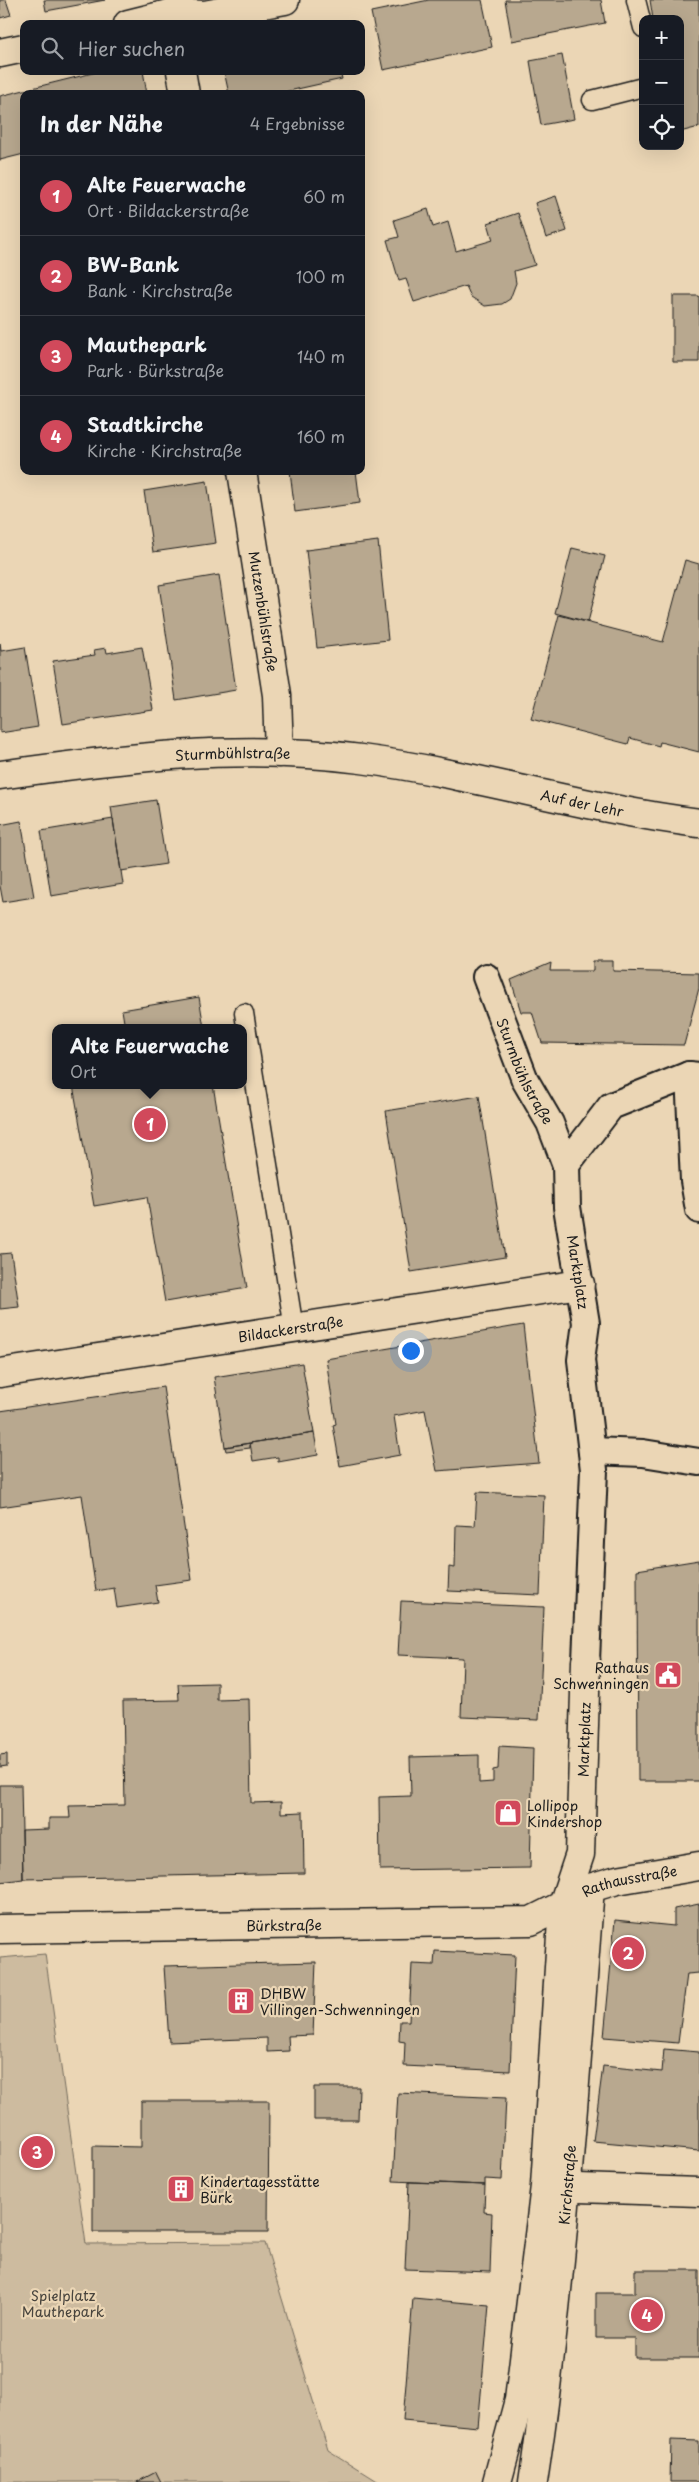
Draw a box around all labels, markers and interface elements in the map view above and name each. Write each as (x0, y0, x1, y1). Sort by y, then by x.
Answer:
map controls (639, 15, 684, 150)
button: + (639, 15, 684, 60)
search box (20, 20, 365, 75)
icon: search (38, 34, 66, 62)
text: Hier suchen (78, 34, 185, 62)
button: − (639, 60, 684, 105)
button: locate (639, 105, 684, 150)
text: In der Nähe (40, 107, 162, 139)
text: 4 Ergebnisse (250, 111, 345, 135)
text: Alte Feuerwache (87, 170, 246, 198)
text: 1 (52, 184, 60, 208)
text: 60 m (303, 184, 345, 208)
text: Ort · Bildackerstraße (87, 198, 249, 222)
text: BW-Bank (87, 250, 179, 278)
text: 2 (50, 264, 62, 288)
text: 100 m (296, 264, 345, 288)
text: Bank · Kirchstraße (87, 278, 233, 302)
text: Mauthepark (87, 330, 207, 358)
text: 3 (51, 344, 61, 368)
text: 140 m (297, 344, 345, 368)
text: Park · Bürkstraße (87, 358, 224, 382)
text: Stadtkirche (87, 410, 203, 438)
text: 4 (51, 424, 61, 448)
text: 160 m (297, 424, 345, 448)
text: Kirche · Kirchstraße (87, 438, 242, 462)
street label: Mutzenbühlstraße (244, 549, 284, 673)
street label: Sturmbühlstraße (175, 742, 291, 765)
street label: Auf der Lehr (539, 784, 626, 821)
street label: Sturmbühlstraße (492, 1015, 559, 1128)
popup (52, 1024, 247, 1089)
text: Alte Feuerwache (70, 1031, 229, 1059)
text: Ort (70, 1059, 97, 1083)
pin: 1 (134, 1105, 166, 1143)
street label: Marktplatz (562, 1233, 594, 1311)
street label: Bildackerstraße (237, 1310, 345, 1347)
your location (398, 1338, 424, 1364)
place label: Rathaus Schwenningen (553, 1657, 649, 1694)
public building icon: Rathaus Schwenningen (653, 1660, 683, 1690)
street label: Marktplatz (572, 1702, 595, 1777)
place label: Lollipop Kindershop (527, 1795, 602, 1832)
shop icon: Lollipop Kindershop (493, 1798, 523, 1828)
street label: Rathausstraße (577, 1859, 679, 1902)
street label: Bürkstraße (246, 1914, 322, 1936)
pin: 2 (612, 1934, 644, 1972)
place label: DHBW Villingen-Schwenningen (260, 1983, 420, 2020)
building icon: DHBW Villingen-Schwenningen (226, 1986, 256, 2016)
pin: 3 (21, 2133, 53, 2171)
street label: Kirchstraße (553, 2144, 581, 2226)
place label: Kindertagesstätte Bürk (200, 2171, 320, 2208)
building icon: Kindertagesstätte Bürk (166, 2174, 196, 2204)
park label: Spielplatz Mauthepark (22, 2285, 105, 2322)
pin: 4 (631, 2296, 663, 2334)

